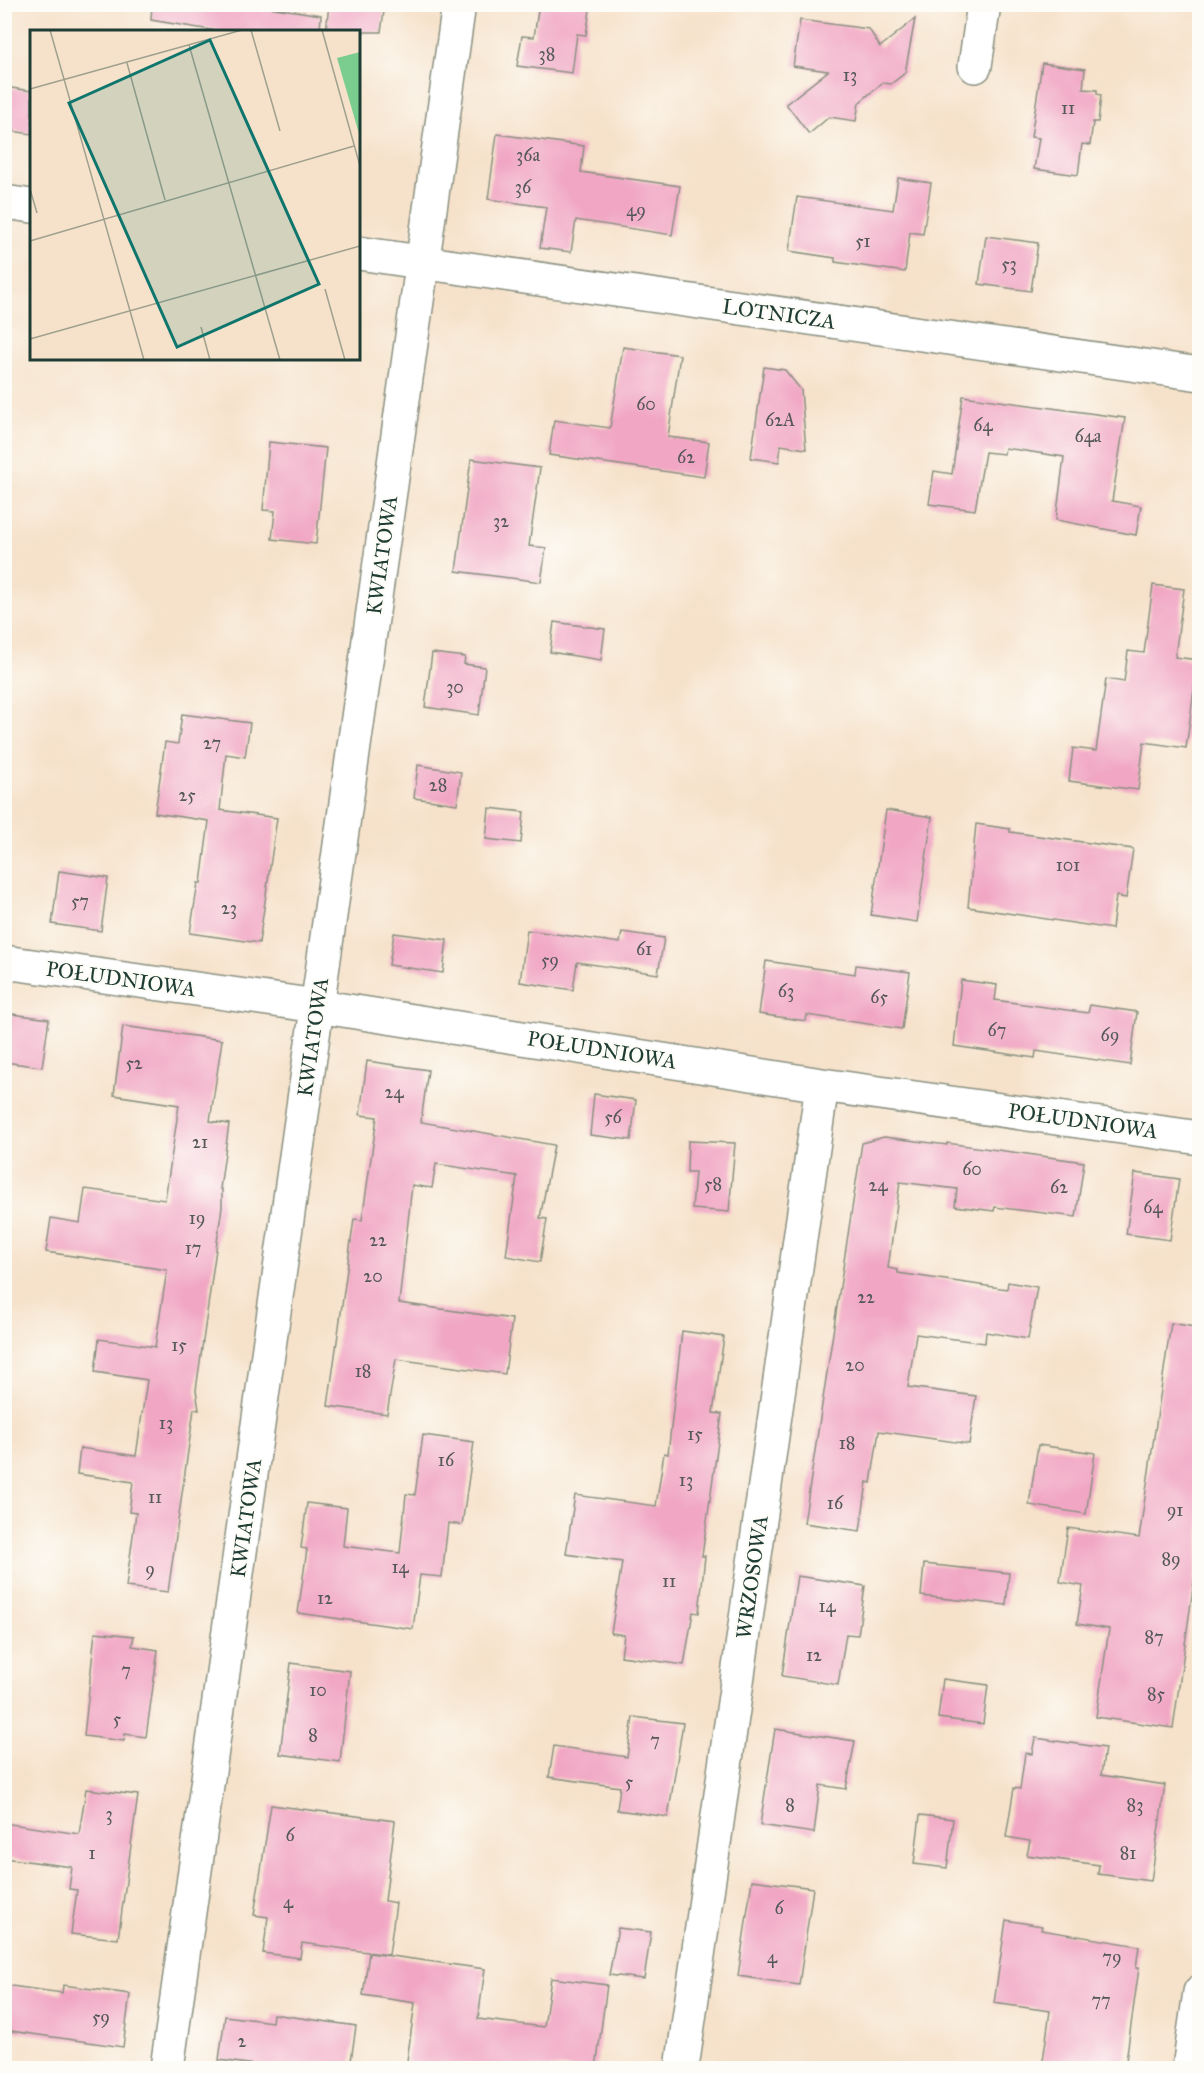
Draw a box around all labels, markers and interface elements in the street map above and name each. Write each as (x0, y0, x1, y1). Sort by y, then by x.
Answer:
inset map (30, 30, 360, 360)
house number: 38 (539, 43, 555, 65)
house number: 13 (843, 64, 857, 86)
house number: 11 (1061, 97, 1075, 119)
house number: 36a (516, 144, 540, 166)
house number: 36 (515, 176, 532, 198)
house number: 49 (626, 199, 646, 221)
house number: 51 (855, 230, 871, 252)
house number: 53 (1001, 253, 1017, 275)
street label: LOTNICZA (721, 293, 837, 335)
house number: 60 (636, 393, 656, 415)
house number: 62A (765, 409, 795, 431)
house number: 64 (973, 414, 994, 436)
house number: 64a (1075, 425, 1102, 447)
house number: 62 (677, 446, 695, 468)
street label: KWIATOWA (361, 494, 403, 616)
house number: 32 (493, 510, 509, 532)
house number: 30 (446, 676, 464, 698)
house number: 27 (203, 732, 221, 754)
house number: 28 (429, 774, 447, 796)
house number: 25 (178, 784, 196, 806)
house number: 101 (1056, 854, 1080, 876)
house number: 57 (71, 890, 89, 912)
house number: 23 (221, 897, 237, 919)
house number: 61 (636, 938, 652, 960)
house number: 59 (541, 949, 559, 971)
street label: POŁUDNIOWA (44, 956, 198, 1002)
street label: KWIATOWA (292, 976, 334, 1098)
house number: 63 (778, 980, 794, 1002)
house number: 65 (870, 986, 888, 1008)
house number: 67 (988, 1019, 1006, 1041)
house number: 69 (1101, 1024, 1119, 1046)
street label: POŁUDNIOWA (525, 1025, 679, 1075)
house number: 52 (125, 1052, 143, 1074)
house number: 24 (385, 1081, 404, 1103)
street label: POŁUDNIOWA (1006, 1098, 1160, 1144)
house number: 56 (604, 1106, 623, 1128)
house number: 21 (192, 1131, 208, 1153)
house number: 60 (962, 1158, 982, 1180)
house number: 58 (704, 1173, 722, 1195)
house number: 24 (869, 1174, 888, 1196)
house number: 62 (1050, 1176, 1068, 1198)
house number: 64 (1143, 1196, 1164, 1218)
house number: 19 (189, 1207, 205, 1229)
house number: 22 (369, 1229, 387, 1251)
house number: 17 (185, 1237, 201, 1259)
house number: 20 (363, 1265, 383, 1287)
house number: 22 (857, 1286, 875, 1308)
house number: 15 (171, 1334, 187, 1356)
house number: 20 (845, 1354, 865, 1376)
house number: 18 (355, 1360, 371, 1382)
house number: 13 (159, 1412, 173, 1434)
house number: 15 (687, 1423, 703, 1445)
house number: 18 (839, 1432, 855, 1454)
house number: 16 (438, 1449, 455, 1471)
street label: KWIATOWA (225, 1457, 267, 1579)
house number: 13 (679, 1469, 693, 1491)
house number: 11 (148, 1486, 162, 1508)
house number: 16 (827, 1492, 844, 1514)
house number: 91 (1167, 1499, 1183, 1521)
street label: WRZOSOWA (730, 1513, 774, 1641)
house number: 89 (1161, 1548, 1181, 1570)
house number: 14 (391, 1556, 410, 1578)
house number: 9 (145, 1558, 155, 1580)
house number: 11 (662, 1570, 676, 1592)
house number: 12 (317, 1587, 333, 1609)
house number: 14 (818, 1595, 837, 1617)
house number: 87 (1144, 1626, 1164, 1648)
house number: 12 (806, 1644, 822, 1666)
house number: 7 (121, 1659, 131, 1681)
house number: 10 (309, 1679, 327, 1701)
house number: 85 (1147, 1683, 1166, 1705)
house number: 5 (113, 1708, 122, 1730)
house number: 8 (308, 1724, 318, 1746)
house number: 7 (650, 1729, 660, 1751)
house number: 5 (625, 1771, 634, 1793)
house number: 8 (785, 1794, 795, 1816)
house number: 83 (1127, 1794, 1143, 1816)
house number: 3 (105, 1803, 113, 1825)
house number: 6 (285, 1824, 295, 1846)
house number: 1 (88, 1842, 96, 1864)
house number: 81 (1120, 1842, 1136, 1864)
house number: 4 (283, 1891, 294, 1913)
house number: 6 (774, 1897, 784, 1919)
house number: 4 (767, 1946, 778, 1968)
house number: 79 (1102, 1946, 1122, 1968)
house number: 77 (1091, 1989, 1111, 2011)
house number: 59 (92, 2006, 110, 2028)
house number: 2 (238, 2030, 247, 2052)

